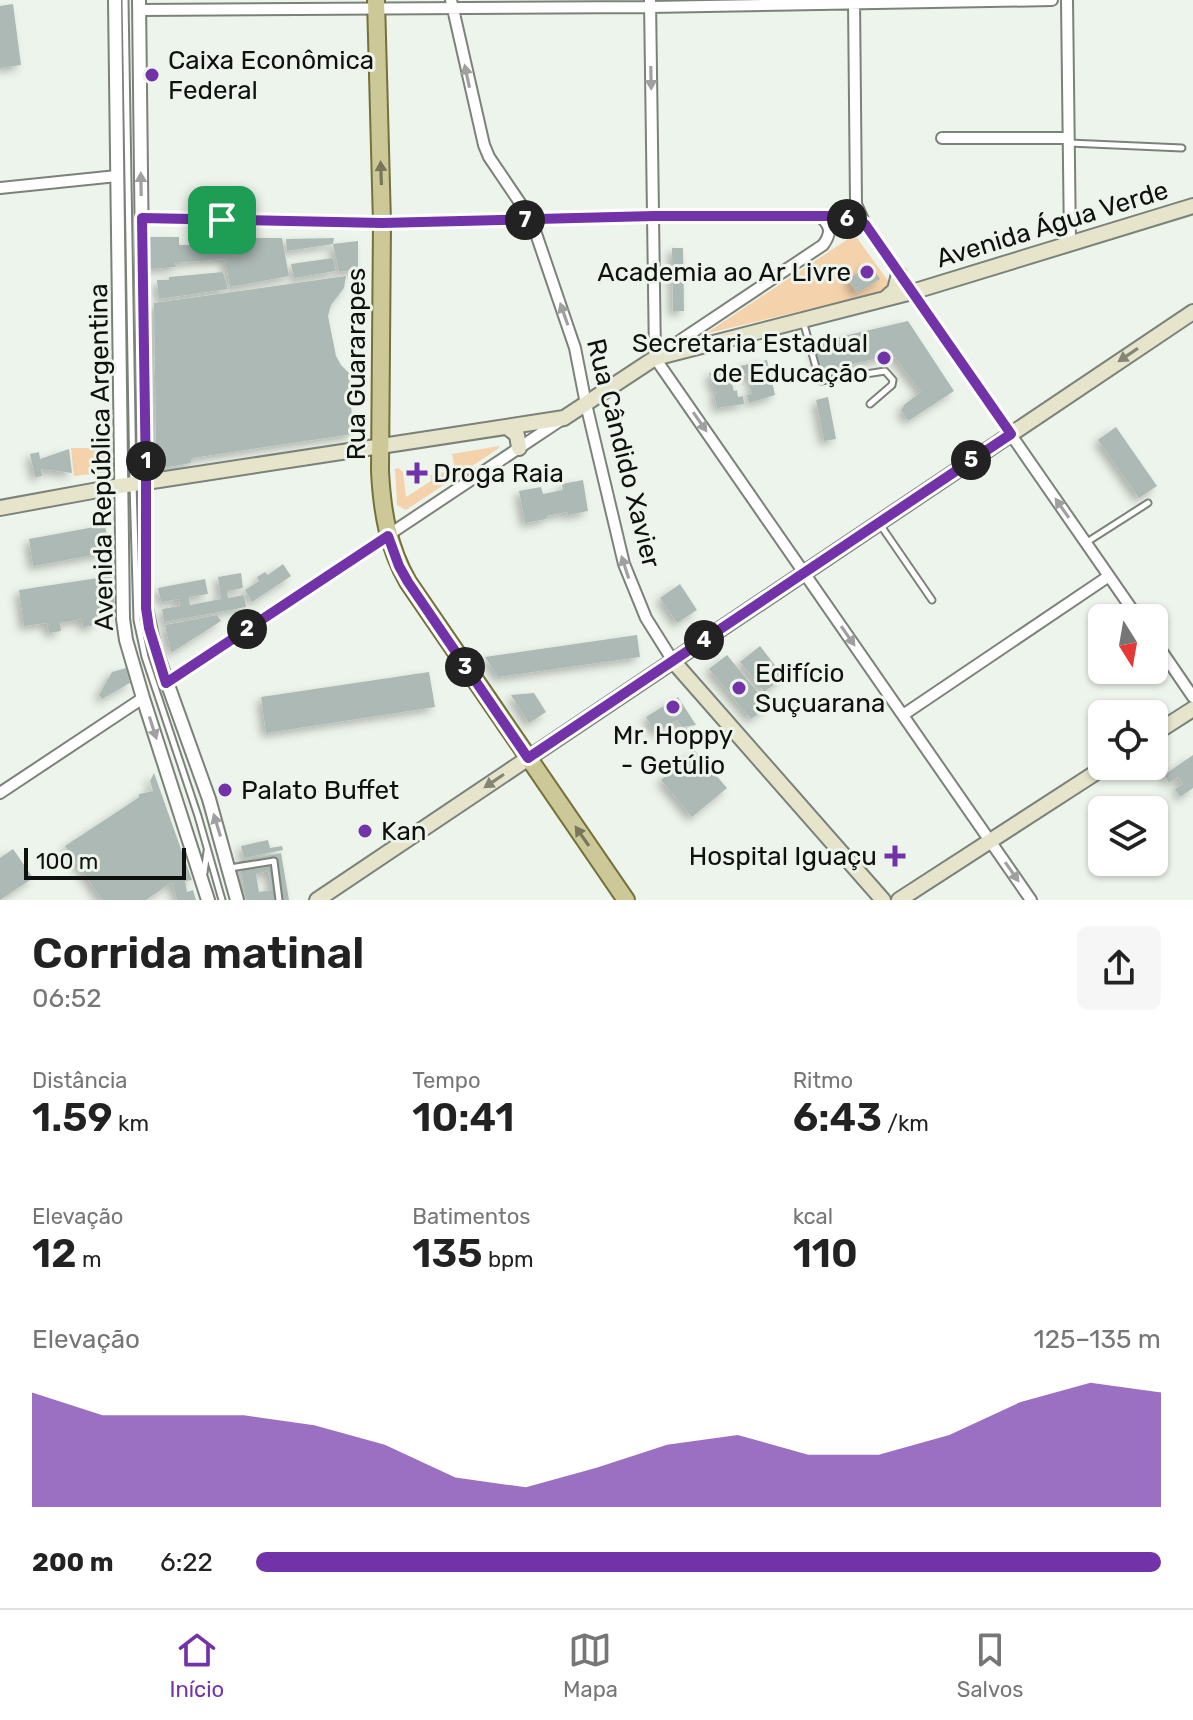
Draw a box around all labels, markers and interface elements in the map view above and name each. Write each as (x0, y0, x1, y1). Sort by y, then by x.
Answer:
place label: Caixa Econômica Federal (168, 45, 374, 106)
one-way arrow (460, 63, 473, 88)
marker: Caixa Econômica Federal (143, 66, 161, 84)
one-way arrow (645, 66, 658, 91)
one-way arrow (374, 160, 387, 185)
one-way arrow (135, 171, 147, 196)
street label: Avenida Água Verde (932, 174, 1172, 275)
pin (188, 186, 256, 254)
icon: arrive (200, 198, 244, 242)
pin: 6 (827, 199, 867, 239)
pin: 7 (505, 200, 545, 240)
text: 6 (840, 205, 854, 232)
text: 7 (519, 206, 531, 233)
place label: Academia ao Ar Livre (597, 257, 851, 288)
marker: Academia ao Ar Livre (858, 263, 876, 281)
street label: Rua Guararapes (341, 268, 372, 460)
street label: Avenida República Argentina (83, 283, 120, 631)
one-way arrow (557, 302, 569, 326)
place label: Secretaria Estadual de Educação (632, 328, 868, 389)
street label: Rua Cândido Xavier (580, 335, 667, 571)
one-way arrow (1118, 347, 1139, 362)
marker: Secretaria Estadual de Educação (875, 349, 893, 367)
one-way arrow (692, 412, 707, 433)
pin: 5 (951, 440, 991, 480)
pin: 1 (126, 441, 166, 481)
text: 5 (964, 446, 978, 473)
text: 1 (141, 447, 151, 474)
place label: Droga Raia (433, 458, 564, 489)
marker: Droga Raia (408, 464, 426, 482)
one-way arrow (1055, 497, 1070, 518)
one-way arrow (618, 554, 631, 578)
north arrow (1088, 604, 1168, 684)
map controls (1088, 604, 1168, 876)
pin: 2 (227, 609, 267, 649)
text: 2 (240, 615, 254, 642)
pin: 4 (684, 620, 724, 660)
one-way arrow (840, 625, 855, 646)
text: 4 (696, 626, 712, 653)
pin: 3 (445, 647, 485, 687)
text: 3 (458, 653, 472, 680)
place label: Edifício Suçuarana (755, 658, 885, 719)
marker: Edifício Suçuarana (730, 679, 748, 697)
marker: Mr. Hoppy - Getúlio (664, 698, 682, 716)
button: locate (1088, 700, 1168, 780)
one-way arrow (147, 716, 159, 740)
place label: Mr. Hoppy - Getúlio (613, 720, 733, 781)
one-way arrow (483, 773, 505, 788)
place label: Palato Buffet (241, 775, 399, 806)
marker: Palato Buffet (216, 781, 234, 799)
button: layers (1088, 796, 1168, 876)
one-way arrow (210, 812, 223, 836)
place label: Kan (381, 816, 427, 847)
marker: Kan (356, 822, 374, 840)
one-way arrow (574, 825, 589, 846)
place label: Hospital Iguaçu (689, 841, 877, 872)
scale bar (24, 844, 186, 880)
marker: Hospital Iguaçu (884, 845, 906, 867)
text: 100 m (36, 848, 98, 875)
one-way arrow (1004, 862, 1019, 883)
button: share (1077, 926, 1161, 1010)
text: Corrida matinal (32, 927, 364, 979)
text: 06:52 (32, 983, 102, 1014)
text: Distância (32, 1067, 127, 1094)
text: Tempo (412, 1067, 481, 1094)
text: Ritmo (793, 1067, 853, 1094)
text: 1.59 (32, 1094, 113, 1141)
text: 10:41 (412, 1094, 514, 1141)
text: 6:43 (793, 1094, 882, 1141)
text: km (113, 1110, 149, 1137)
text: /km (882, 1110, 929, 1137)
text: Elevação (32, 1203, 123, 1230)
text: Batimentos (412, 1203, 531, 1230)
text: kcal (793, 1203, 833, 1230)
text: 12 (32, 1230, 77, 1277)
text: 135 (412, 1230, 483, 1277)
text: 110 (793, 1230, 858, 1277)
text: m (77, 1246, 101, 1273)
text: bpm (483, 1246, 534, 1273)
text: Elevação (32, 1324, 140, 1355)
text: 125–135 m (1034, 1324, 1161, 1355)
text: 200 m (32, 1547, 114, 1578)
text: 6:22 (160, 1547, 213, 1578)
tab: Início (169, 1628, 224, 1703)
tab: Mapa (563, 1628, 618, 1703)
tab: Salvos (957, 1628, 1024, 1703)

